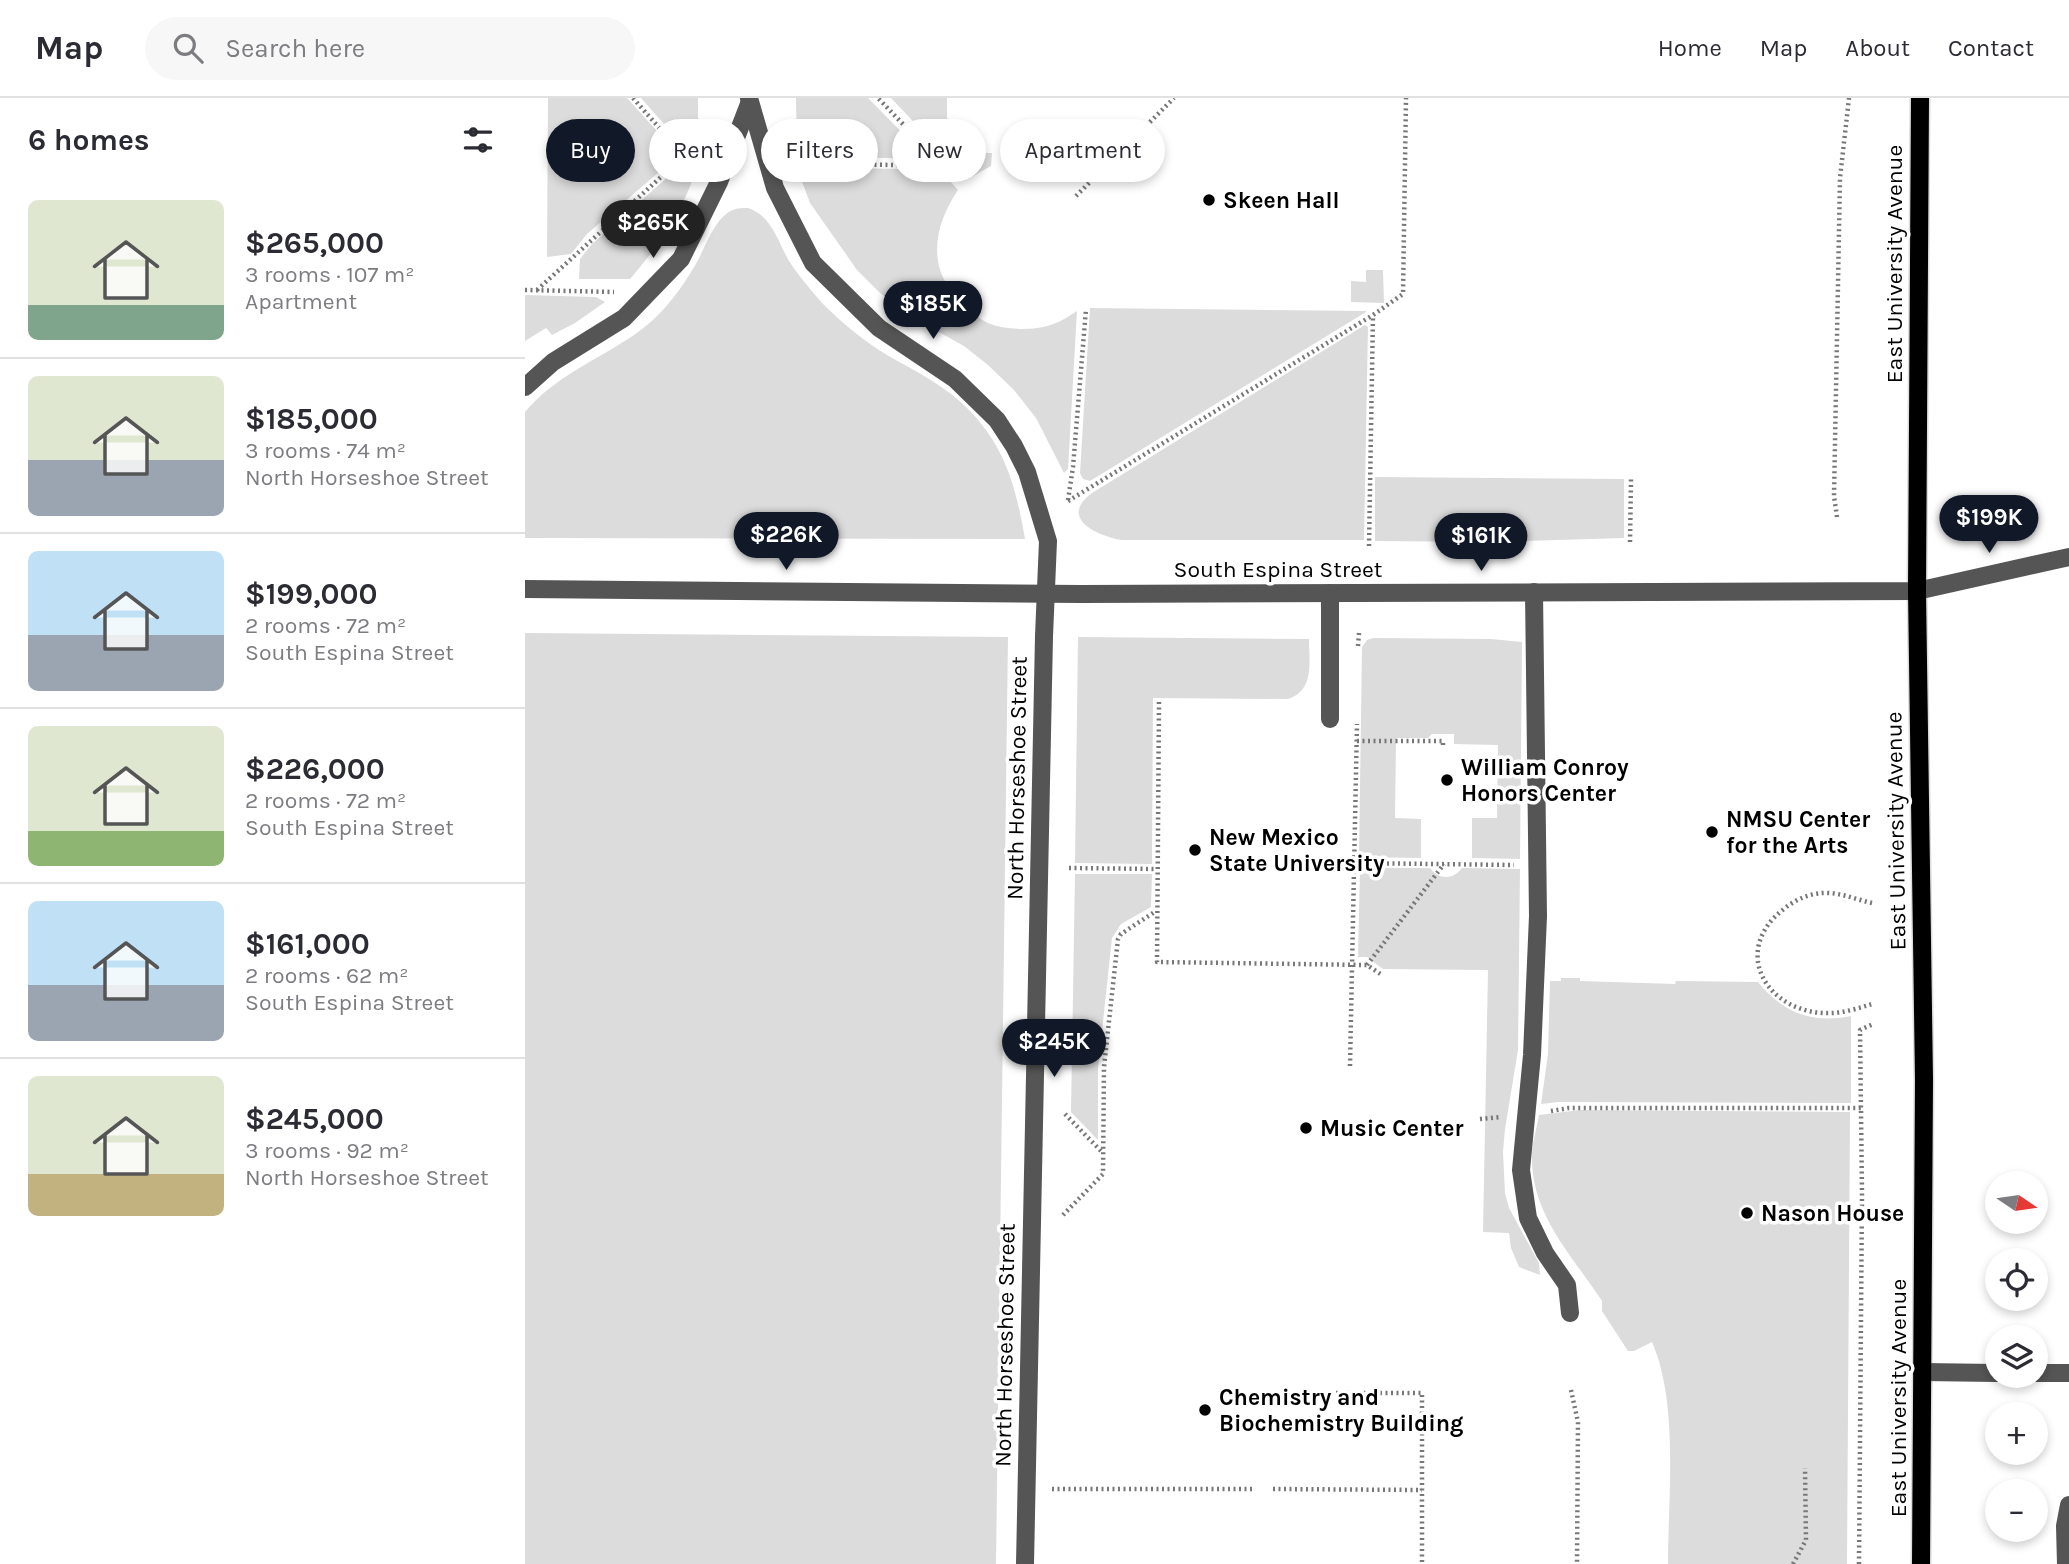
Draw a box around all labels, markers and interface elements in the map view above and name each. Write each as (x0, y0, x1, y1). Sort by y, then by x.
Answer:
search box (145, 17, 635, 80)
text: Map (35, 29, 103, 67)
icon: search (169, 29, 207, 67)
text: Search here (225, 33, 365, 64)
text: Home (1658, 34, 1722, 62)
text: Map (1760, 34, 1807, 62)
text: About (1845, 34, 1910, 62)
text: Contact (1948, 34, 2034, 62)
chip: Buy (546, 119, 635, 182)
chip: Rent (649, 119, 747, 182)
chip: Filters (761, 119, 878, 182)
chip: New (892, 119, 986, 182)
chip: Apartment (1000, 119, 1165, 182)
icon: filters (459, 121, 497, 159)
text: 6 homes (28, 122, 150, 158)
street label: East University Avenue (1881, 145, 1908, 383)
place label: Skeen Hall (1223, 187, 1339, 214)
marker: Skeen Hall (1201, 192, 1217, 208)
pin: $265K (604, 200, 702, 260)
text: $265K (617, 209, 689, 236)
text: $265,000 (245, 225, 384, 261)
icon: home (84, 228, 168, 312)
text: 3 rooms · 107 m² (245, 261, 414, 288)
pin: $185K (884, 282, 982, 341)
text: Apartment (245, 288, 357, 315)
text: $185K (899, 290, 967, 317)
text: $185,000 (245, 401, 378, 437)
icon: home (84, 404, 168, 488)
text: 3 rooms · 74 m² (245, 437, 406, 464)
text: North Horseshoe Street (245, 464, 489, 491)
pin: $199K (1940, 496, 2038, 555)
text: $199K (1955, 504, 2023, 531)
pin: $226K (737, 512, 835, 572)
pin: $161K (1432, 514, 1530, 573)
text: $226K (750, 521, 822, 548)
text: $161K (1450, 522, 1512, 549)
street label: South Espina Street (1174, 556, 1383, 583)
text: $199,000 (245, 576, 377, 612)
icon: home (84, 579, 168, 663)
text: 2 rooms · 72 m² (245, 612, 406, 639)
text: South Espina Street (245, 639, 454, 666)
street label: North Horseshoe Street (1001, 656, 1033, 900)
street label: East University Avenue (1880, 711, 1912, 951)
text: $226,000 (245, 751, 385, 787)
icon: home (84, 754, 168, 838)
place label: William Conroy Honors Center (1461, 754, 1629, 807)
marker: William Conroy Honors Center (1439, 772, 1455, 788)
text: 2 rooms · 72 m² (245, 787, 406, 814)
place label: NMSU Center for the Arts (1726, 806, 1870, 859)
text: South Espina Street (245, 814, 454, 841)
place label: New Mexico State University (1209, 824, 1385, 877)
marker: NMSU Center for the Arts (1704, 824, 1720, 840)
marker: New Mexico State University (1187, 842, 1203, 858)
text: $161,000 (245, 926, 370, 962)
icon: home (84, 929, 168, 1013)
text: 2 rooms · 62 m² (245, 962, 409, 989)
text: South Espina Street (245, 989, 454, 1016)
pin: $245K (1005, 1020, 1103, 1079)
text: $245K (1018, 1028, 1090, 1055)
text: $245,000 (245, 1101, 384, 1137)
icon: home (84, 1104, 168, 1188)
place label: Music Center (1320, 1115, 1464, 1142)
marker: Music Center (1298, 1120, 1314, 1136)
text: 3 rooms · 92 m² (245, 1137, 409, 1164)
text: North Horseshoe Street (245, 1164, 489, 1191)
north arrow (1985, 1171, 2047, 1234)
map controls (1985, 1171, 2048, 1542)
place label: Nason House (1761, 1200, 1904, 1227)
marker: Nason House (1739, 1205, 1755, 1221)
street label: North Horseshoe Street (989, 1223, 1021, 1467)
button: locate (1985, 1248, 2048, 1311)
street label: East University Avenue (1885, 1279, 1912, 1517)
button: layers (1985, 1325, 2048, 1388)
place label: Chemistry and Biochemistry Building (1219, 1384, 1463, 1437)
marker: Chemistry and Biochemistry Building (1197, 1402, 1213, 1418)
button: + (1985, 1402, 2048, 1465)
button: − (1985, 1479, 2048, 1542)

